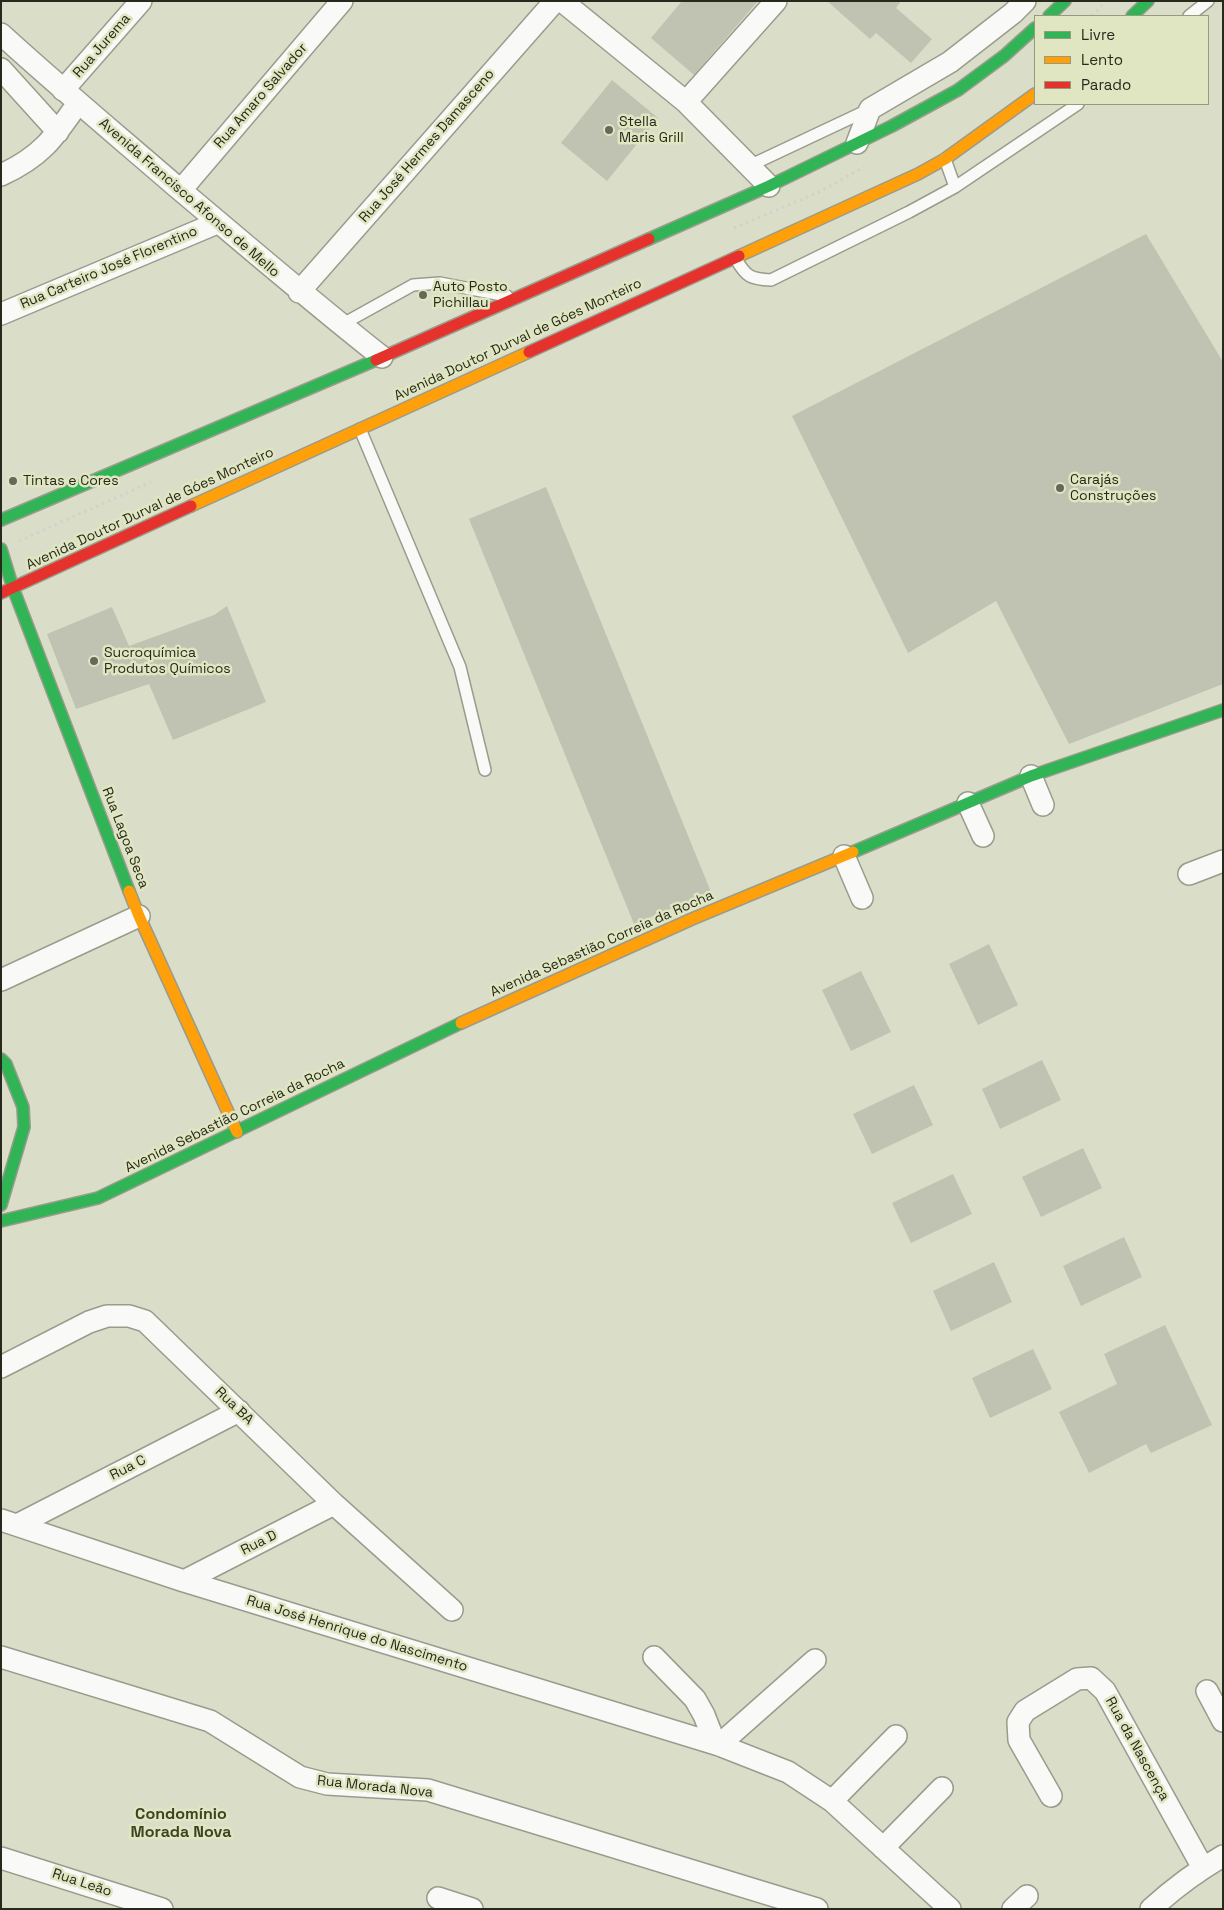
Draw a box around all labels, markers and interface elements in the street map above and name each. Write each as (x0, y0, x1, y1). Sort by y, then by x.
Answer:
street label: Rua Jurema (70, 11, 134, 81)
legend (1034, 15, 1209, 105)
text: Livre (1081, 25, 1115, 44)
street label: Rua Amaro Salvador (211, 40, 311, 152)
text: Lento (1081, 50, 1123, 69)
street label: Rua José Hermes Damasceno (356, 66, 498, 226)
text: Parado (1081, 75, 1131, 94)
place label: Stella Maris Grill (619, 114, 684, 146)
street label: Avenida Francisco Afonso de Mello (95, 115, 283, 281)
marker: Stella Maris Grill (603, 124, 615, 136)
street label: Rua Carteiro José Florentino (18, 223, 200, 313)
street label: Avenida Doutor Durval de Góes Monteiro (391, 275, 645, 405)
place label: Auto Posto Pichillau (433, 279, 508, 312)
marker: Auto Posto Pichillau (417, 289, 429, 301)
street label: Avenida Doutor Durval de Góes Monteiro (23, 444, 277, 574)
place label: Carajás Construções (1070, 472, 1156, 504)
place label: Tintas e Cores (23, 473, 119, 489)
marker: Tintas e Cores (7, 475, 19, 487)
marker: Carajás Construções (1054, 482, 1066, 494)
place label: Sucroquímica Produtos Químicos (104, 645, 231, 678)
marker: Sucroquímica Produtos Químicos (88, 655, 100, 667)
street label: Rua Lagoa Seca (98, 785, 152, 891)
street label: Avenida Sebastião Correia da Rocha (488, 887, 716, 1001)
street label: Avenida Sebastião Correia da Rocha (122, 1055, 348, 1177)
street label: Rua BA (211, 1384, 257, 1428)
street label: Rua C (107, 1452, 149, 1484)
street label: Rua D (238, 1527, 280, 1559)
street label: Rua José Henrique do Nascimento (244, 1592, 470, 1676)
street label: Rua da Nascença (1102, 1694, 1172, 1804)
street label: Rua Morada Nova (316, 1773, 434, 1801)
district label: Condomínio Morada Nova (131, 1805, 231, 1843)
street label: Rua Leão (50, 1866, 114, 1900)

